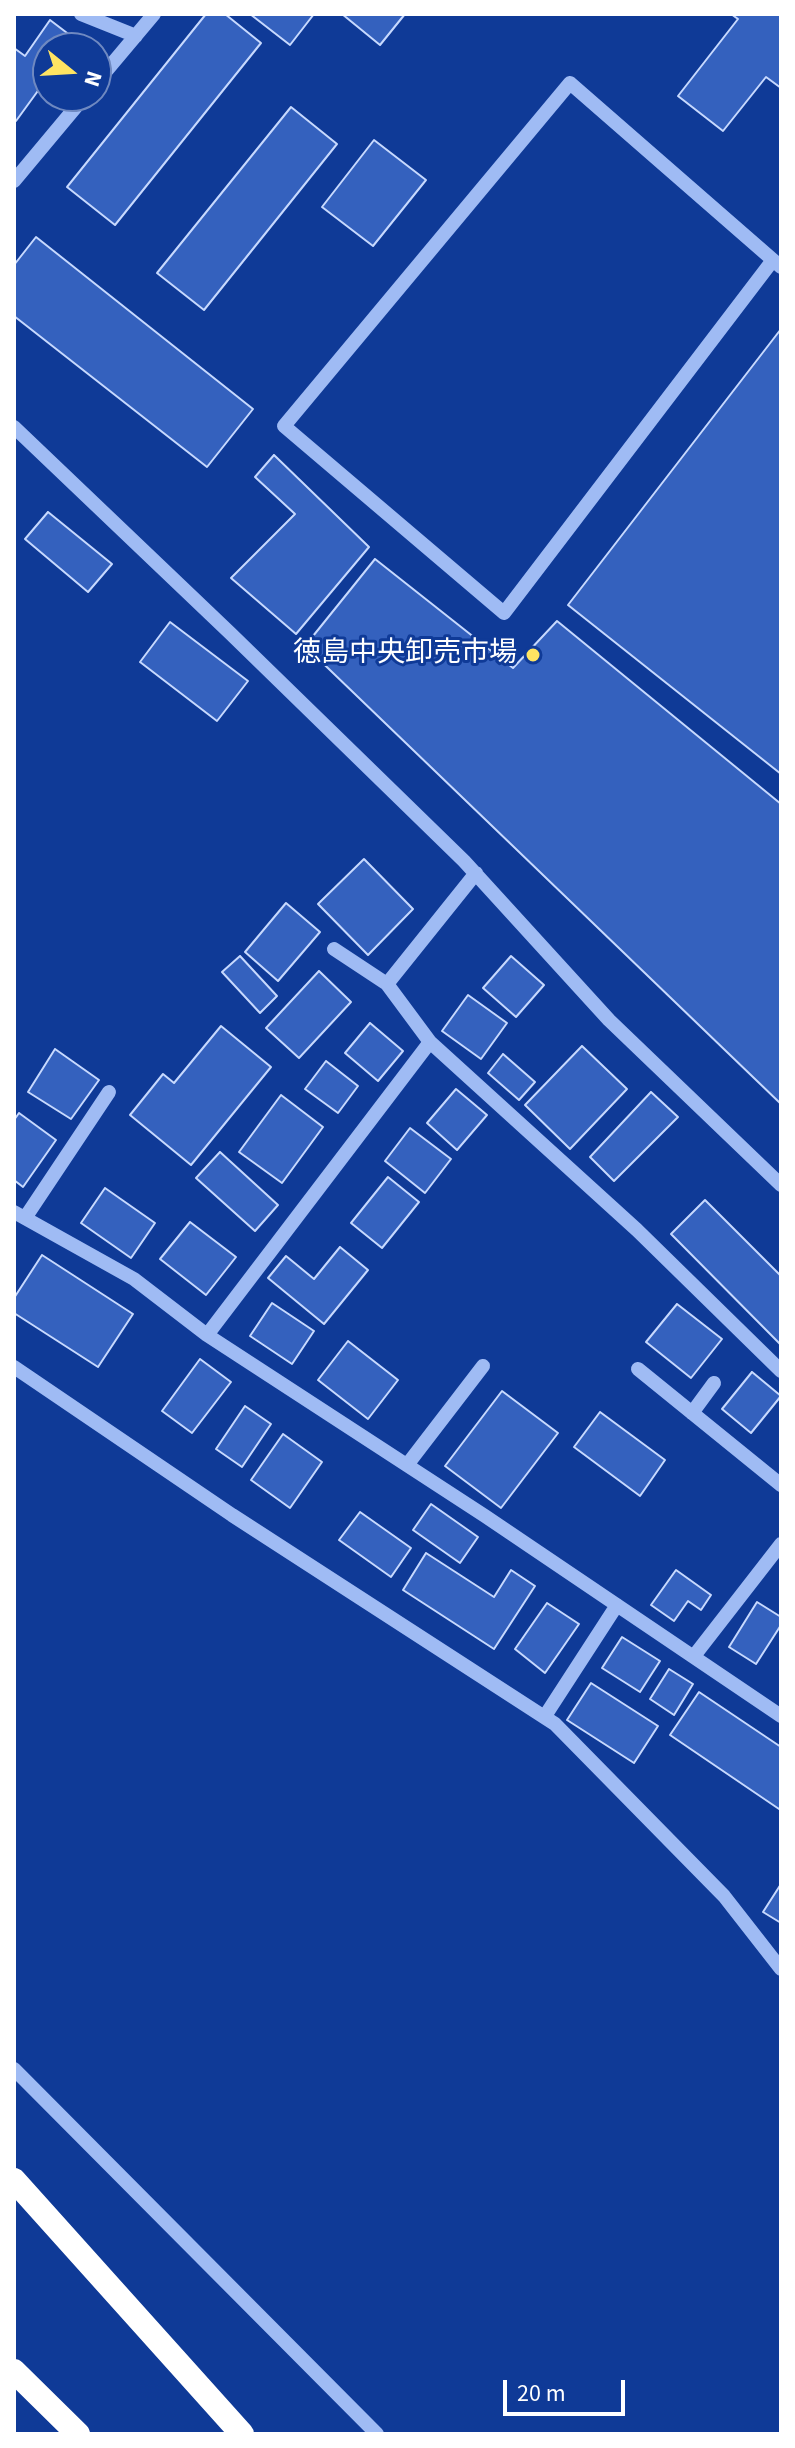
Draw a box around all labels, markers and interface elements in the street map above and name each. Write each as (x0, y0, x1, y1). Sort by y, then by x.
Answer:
north arrow (32, 32, 112, 112)
text: N (75, 67, 110, 91)
place label: 徳島中央卸売市場 (293, 638, 517, 672)
marker: 徳島中央卸売市場 (524, 646, 542, 664)
scale bar (507, 2364, 629, 2414)
text: 20 m (517, 2376, 566, 2411)

